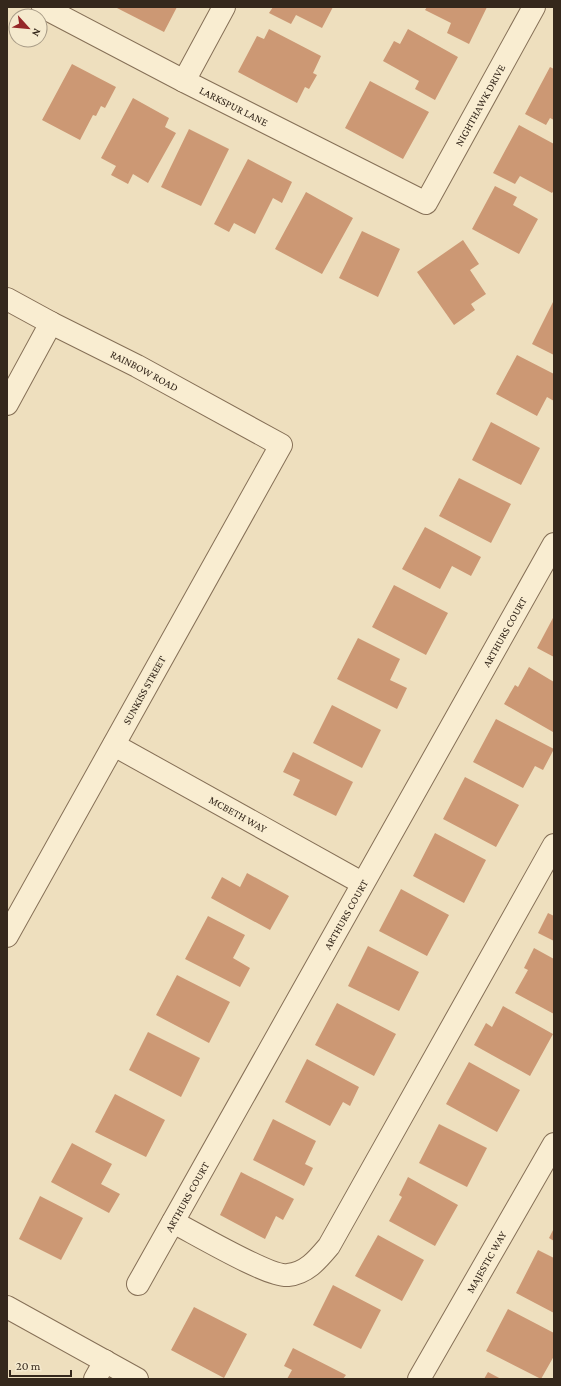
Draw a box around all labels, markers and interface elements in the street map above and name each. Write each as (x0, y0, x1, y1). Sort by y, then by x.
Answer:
north arrow (8, 8, 48, 48)
text: N (30, 26, 44, 39)
street label: NIGHTHAWK DRIVE (453, 62, 507, 148)
street label: LARKSPUR LANE (198, 84, 270, 128)
street label: RAINBOW ROAD (109, 348, 180, 393)
street label: ARTHURS COURT (480, 595, 529, 669)
street label: SUNKISS STREET (120, 654, 168, 726)
street label: MCBETH WAY (207, 793, 269, 835)
street label: ARTHURS COURT (321, 877, 370, 952)
street label: ARTHURS COURT (163, 1160, 211, 1234)
street label: MAJESTIC WAY (464, 1229, 509, 1295)
scale bar (10, 1352, 71, 1378)
text: 20 m (16, 1359, 41, 1373)

